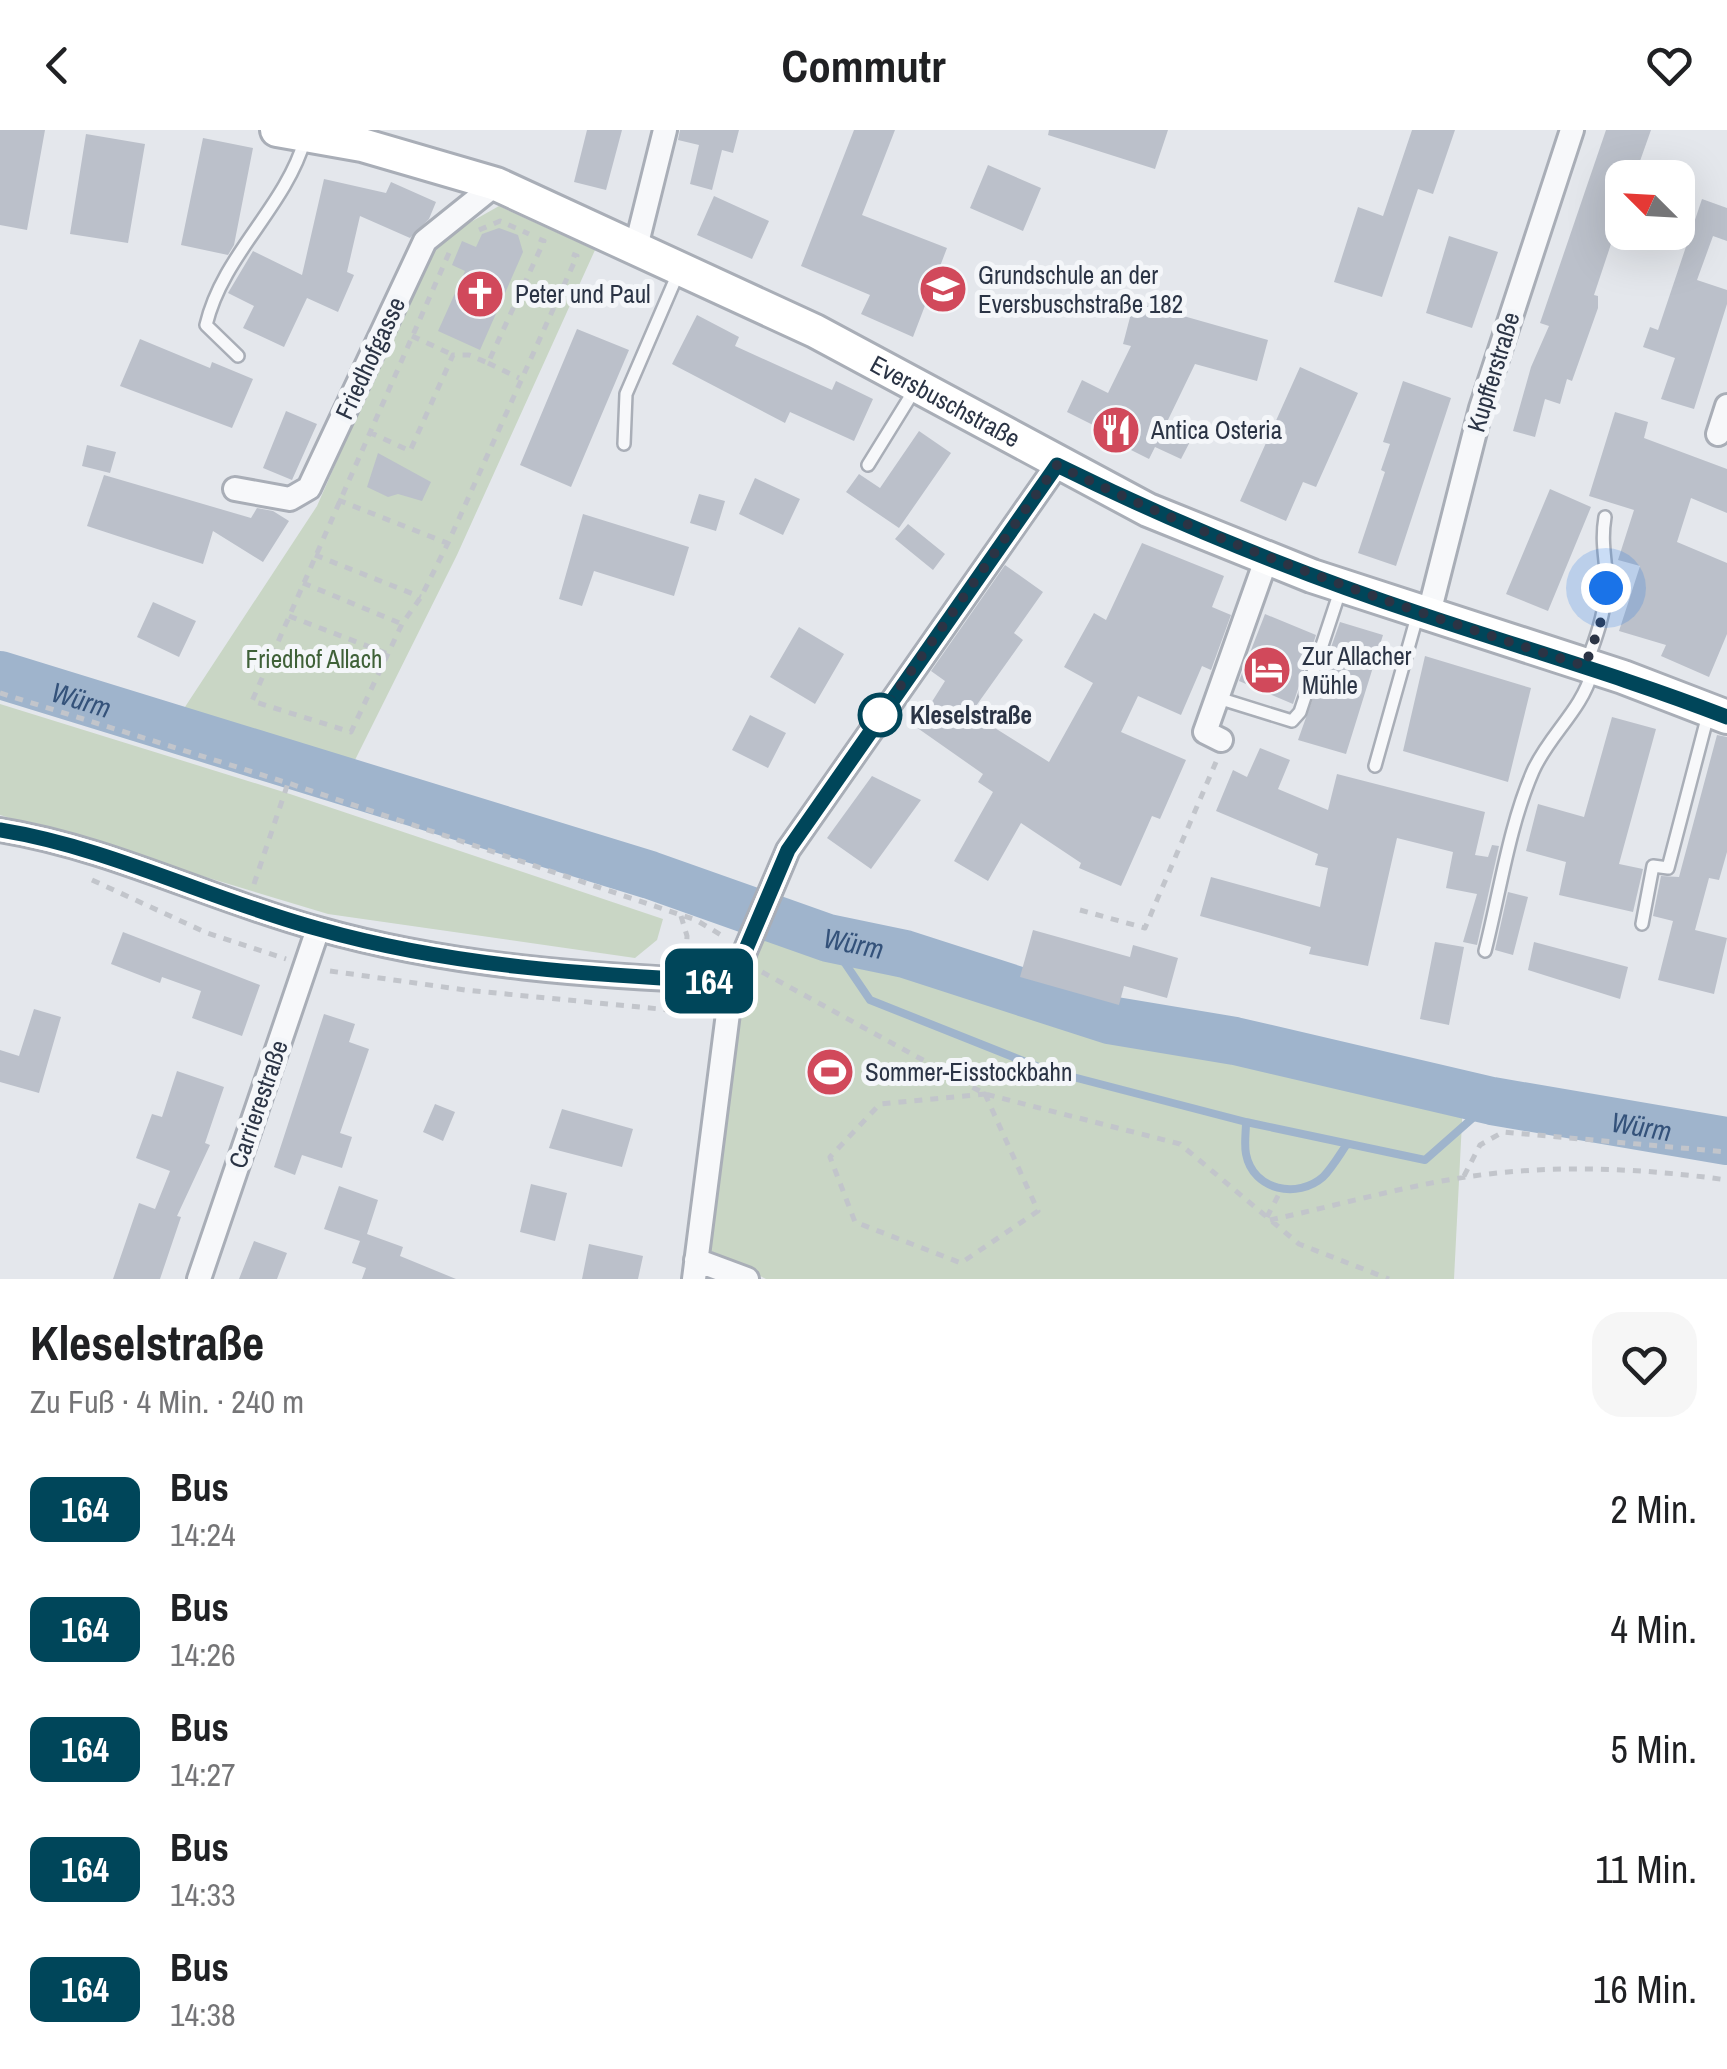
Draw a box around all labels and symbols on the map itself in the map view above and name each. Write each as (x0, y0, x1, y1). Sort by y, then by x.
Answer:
north arrow (1605, 160, 1695, 250)
place label: Grundschule an der Eversbuschstraße 182 (978, 258, 1183, 321)
school or university icon: Grundschule an der Eversbuschstraße 182 (917, 263, 969, 315)
church icon: Peter und Paul (454, 268, 506, 320)
place label: Peter und Paul (515, 277, 651, 311)
street label: Friedhofgasse (327, 291, 413, 425)
street label: Kupfferstraße (1459, 308, 1527, 436)
street label: Eversbuschstraße (864, 347, 1026, 455)
restaurant icon: Antica Osteria (1090, 404, 1142, 456)
place label: Antica Osteria (1150, 413, 1283, 447)
your location (1581, 563, 1631, 613)
place label: Zur Allacher Mühle (1302, 639, 1412, 702)
park label: Friedhof Allach (246, 642, 382, 676)
hotel icon: Zur Allacher Mühle (1241, 644, 1293, 696)
water label: Würm (47, 673, 116, 727)
marker: Kleselstraße (859, 694, 901, 736)
place label: Kleselstraße (910, 698, 1032, 732)
water label: Würm (820, 919, 887, 968)
line badge: 164 (652, 948, 766, 1014)
street label: Carrierestraße (220, 1035, 296, 1173)
sports icon: Sommer-Eisstockbahn (804, 1046, 856, 1098)
place label: Sommer-Eisstockbahn (865, 1055, 1072, 1089)
water label: Würm (1608, 1103, 1674, 1150)

